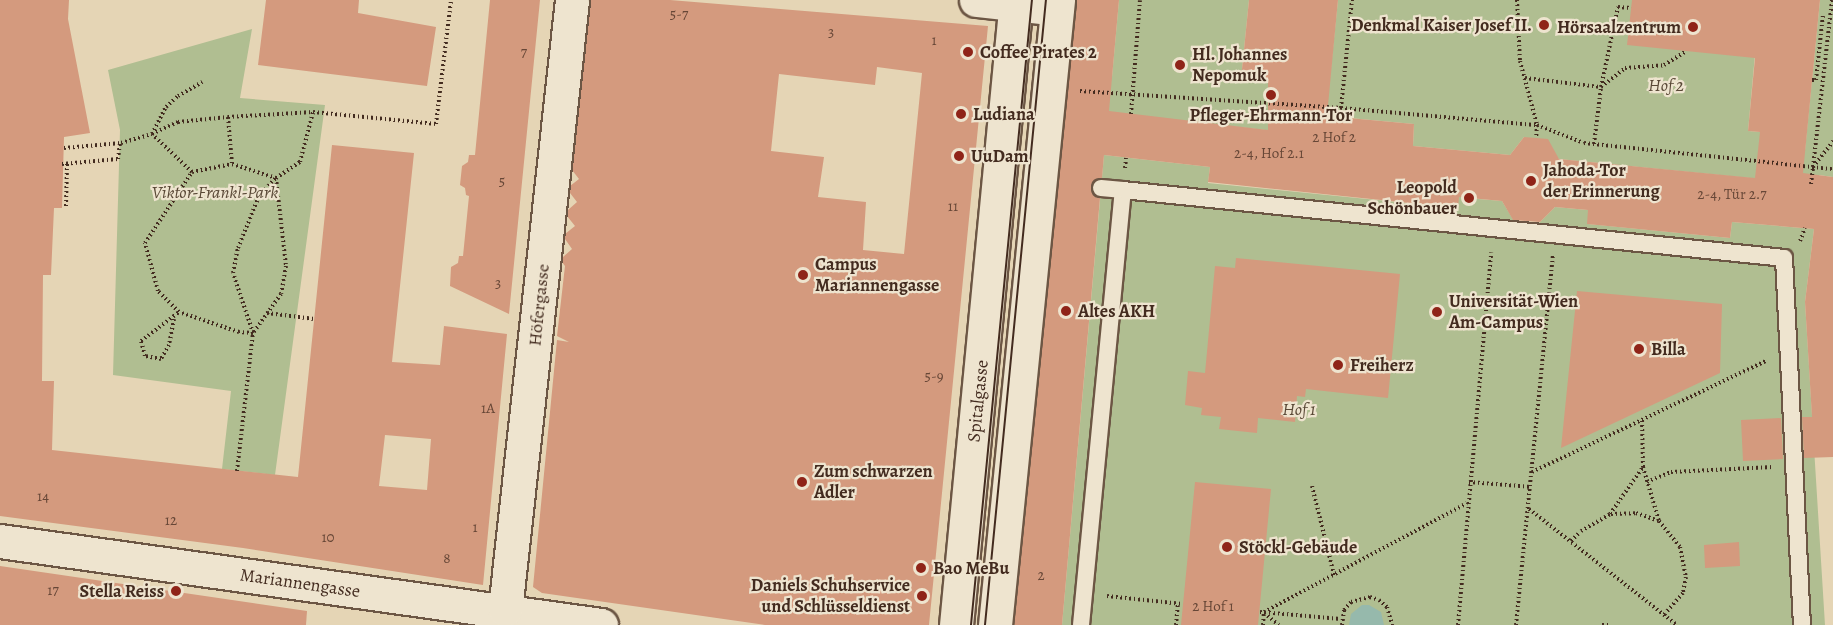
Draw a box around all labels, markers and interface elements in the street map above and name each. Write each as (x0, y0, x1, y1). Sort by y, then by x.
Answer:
house number: 5-7 (670, 6, 688, 24)
place label: Denkmal Kaiser Josef II. (1351, 14, 1532, 36)
place label: Hörsaalzentrum (1557, 16, 1681, 38)
marker: Denkmal Kaiser Josef II. (1537, 18, 1551, 32)
marker: Hörsaalzentrum (1686, 20, 1700, 34)
house number: 3 (828, 24, 834, 42)
house number: 1 (931, 32, 937, 50)
place label: Coffee Pirates 2 (980, 41, 1097, 63)
house number: 7 (521, 44, 527, 62)
place label: Hl. Johannes Nepomuk (1192, 44, 1288, 86)
marker: Coffee Pirates 2 (961, 45, 975, 59)
marker: Hl. Johannes Nepomuk (1173, 58, 1187, 72)
park label: Hof 2 (1648, 74, 1684, 96)
marker: Pfleger-Ehrmann-Tor (1264, 88, 1278, 102)
place label: Ludiana (973, 103, 1035, 125)
place label: Pfleger-Ehrmann-Tor (1190, 104, 1352, 126)
marker: Ludiana (954, 107, 968, 121)
house number: 2 Hof 2 (1312, 129, 1356, 147)
place label: UuDam (971, 145, 1029, 167)
house number: 2-4, Hof 2.1 (1234, 145, 1304, 163)
marker: UuDam (952, 149, 966, 163)
place label: Jahoda-Tor der Erinnerung (1543, 160, 1660, 202)
house number: 5 (499, 173, 505, 191)
marker: Jahoda-Tor der Erinnerung (1524, 174, 1538, 188)
place label: Leopold Schönbauer (1367, 177, 1457, 219)
park label: Viktor-Frankl-Park (152, 181, 278, 203)
house number: 2-4, Tür 2.7 (1697, 186, 1767, 204)
marker: Leopold Schönbauer (1462, 191, 1476, 205)
house number: 11 (948, 198, 958, 216)
place label: Campus Mariannengasse (815, 254, 939, 296)
street label: Höfergasse (524, 263, 554, 347)
marker: Campus Mariannengasse (796, 268, 810, 282)
house number: 3 (495, 275, 501, 293)
place label: Universität-Wien Am-Campus (1449, 291, 1578, 334)
place label: Altes AKH (1078, 300, 1155, 322)
marker: Altes AKH (1059, 304, 1073, 318)
marker: Universität-Wien Am-Campus (1430, 305, 1444, 319)
place label: Billa (1651, 338, 1686, 360)
marker: Billa (1632, 342, 1646, 356)
place label: Freiherz (1350, 354, 1414, 376)
marker: Freiherz (1331, 358, 1345, 372)
street label: Spitalgasse (963, 359, 993, 443)
house number: 5-9 (925, 368, 943, 386)
park label: Hof 1 (1282, 398, 1316, 420)
house number: 1A (481, 400, 495, 418)
place label: Zum schwarzen Adler (814, 461, 933, 504)
marker: Zum schwarzen Adler (795, 475, 809, 489)
house number: 14 (37, 488, 49, 506)
house number: 12 (165, 512, 177, 530)
house number: 1 (472, 519, 478, 537)
house number: 10 (321, 529, 335, 547)
place label: Stöckl-Gebäude (1239, 536, 1357, 558)
marker: Stöckl-Gebäude (1220, 540, 1234, 554)
house number: 8 (443, 550, 451, 568)
place label: Bao MeBu (933, 557, 1009, 579)
marker: Bao MeBu (914, 561, 928, 575)
street label: Mariannengasse (238, 564, 362, 602)
house number: 2 (1037, 567, 1045, 585)
place label: Daniels Schuhservice und Schlüsseldienst (751, 575, 910, 618)
place label: Stella Reiss (80, 580, 164, 602)
house number: 17 (47, 582, 59, 600)
marker: Stella Reiss (169, 584, 183, 598)
marker: Daniels Schuhservice und Schlüsseldienst (915, 589, 929, 603)
house number: 2 Hof 1 (1192, 598, 1234, 616)

